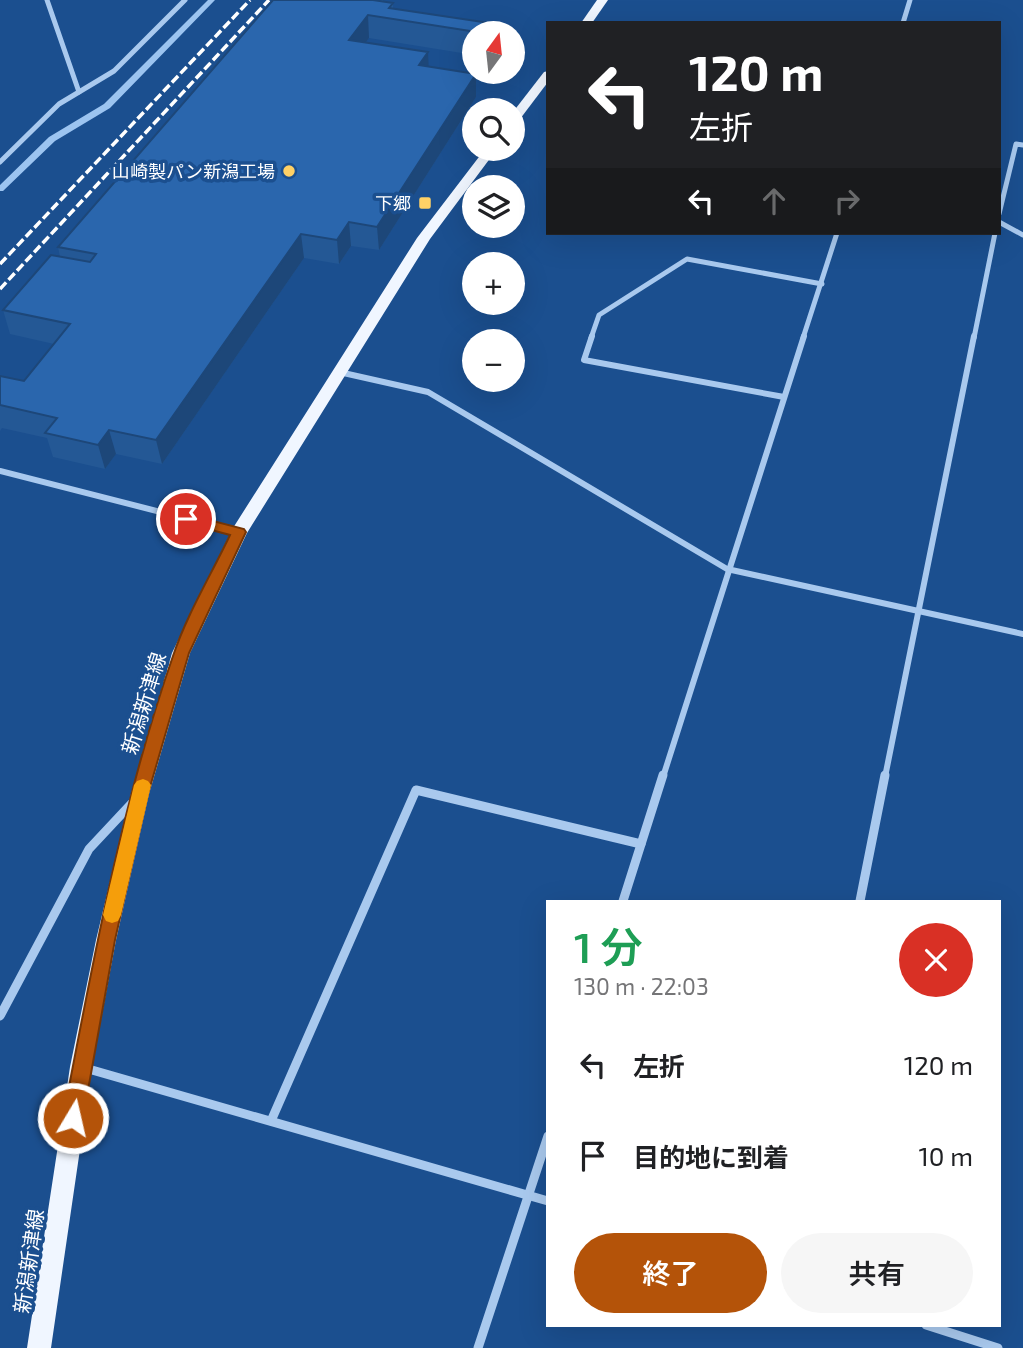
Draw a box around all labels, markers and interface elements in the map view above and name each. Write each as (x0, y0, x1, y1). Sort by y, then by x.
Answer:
north arrow (462, 21, 525, 84)
map controls (462, 21, 525, 392)
text: 120 m (689, 42, 823, 101)
icon: left (574, 49, 665, 140)
button: search (462, 98, 525, 161)
text: 左折 (689, 107, 753, 145)
place label: 山崎製パン新潟工場 (112, 160, 275, 182)
marker: 山崎製パン新潟工場 (281, 163, 297, 179)
button: layers (462, 175, 525, 238)
icon: left (682, 182, 720, 220)
icon: ahead (755, 182, 793, 220)
icon: right (828, 182, 866, 220)
place label: 下郷 (375, 192, 411, 214)
marker: 下郷 (417, 195, 433, 211)
button: + (462, 252, 525, 315)
button: − (462, 329, 525, 392)
pin (156, 489, 216, 549)
icon: arrive (167, 500, 205, 538)
street label: 新潟新津線 (116, 649, 170, 757)
text: 1 分 (574, 921, 643, 971)
button: close (899, 923, 973, 997)
text: 130 m · 22:03 (574, 972, 709, 1000)
icon: left (574, 1046, 612, 1084)
text: 120 m (904, 1049, 973, 1080)
text: 左折 (633, 1050, 685, 1081)
position arrow (36, 1081, 110, 1155)
icon: arrive (574, 1137, 612, 1175)
text: 10 m (918, 1140, 973, 1171)
text: 目的地に到着 (633, 1141, 789, 1172)
street label: 新潟新津線 (8, 1207, 48, 1315)
button: 終了 (574, 1233, 767, 1313)
button: 共有 (781, 1233, 973, 1313)

